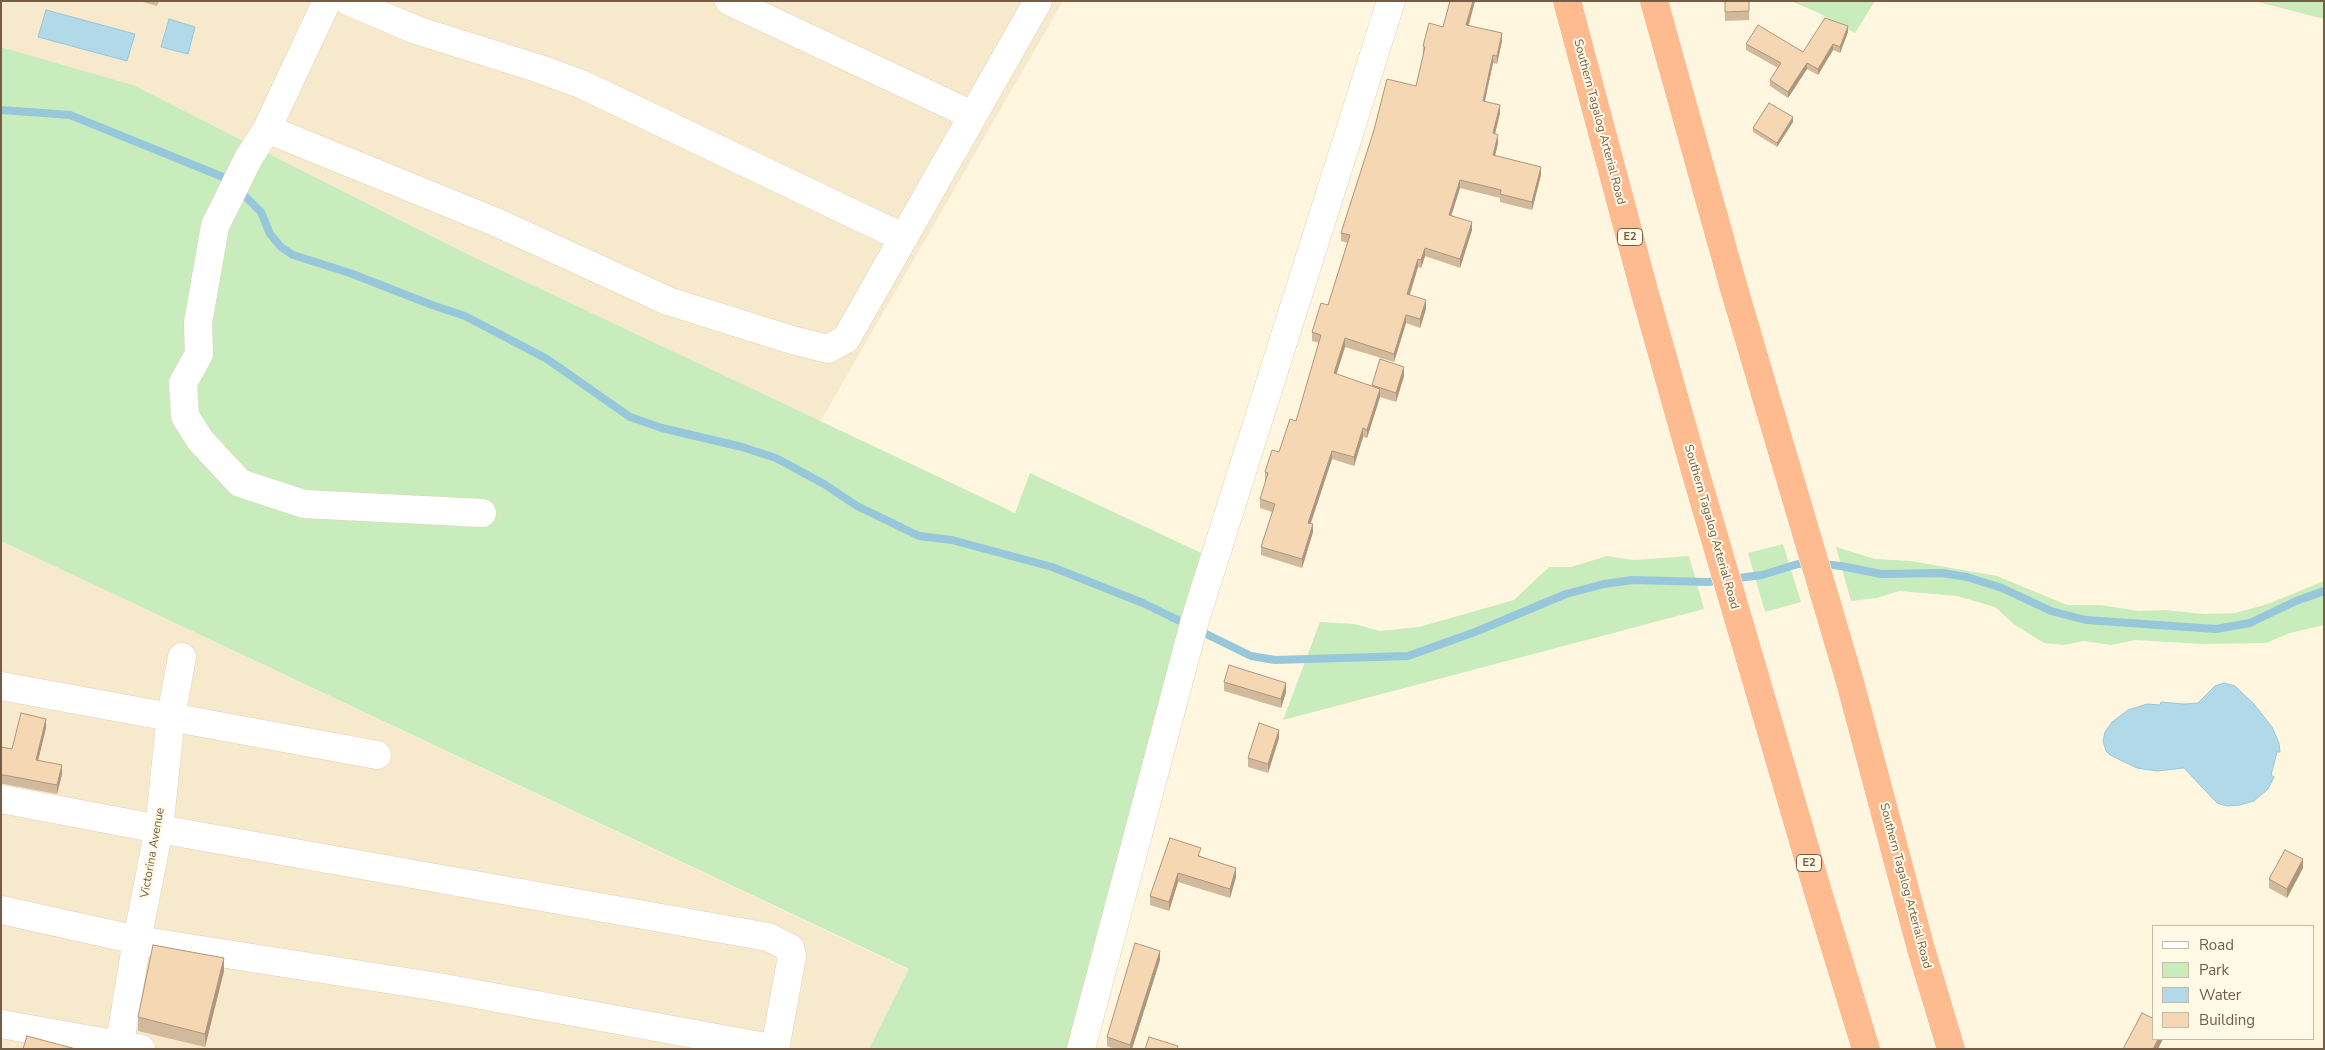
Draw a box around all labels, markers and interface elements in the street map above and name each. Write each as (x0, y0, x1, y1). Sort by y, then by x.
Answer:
street label: Southern Tagalog Arterial Road (1570, 38, 1628, 206)
road number: E2 (1618, 228, 1642, 246)
street label: Southern Tagalog Arterial Road (1681, 443, 1741, 611)
street label: Southern Tagalog Arterial Road (1876, 802, 1934, 970)
street label: Victorina Avenue (138, 807, 168, 899)
road number: E2 (1796, 854, 1822, 871)
legend (2152, 925, 2315, 1040)
text: Road (2199, 935, 2234, 955)
text: Park (2199, 960, 2229, 980)
text: Water (2199, 985, 2241, 1005)
text: Building (2199, 1010, 2255, 1030)

